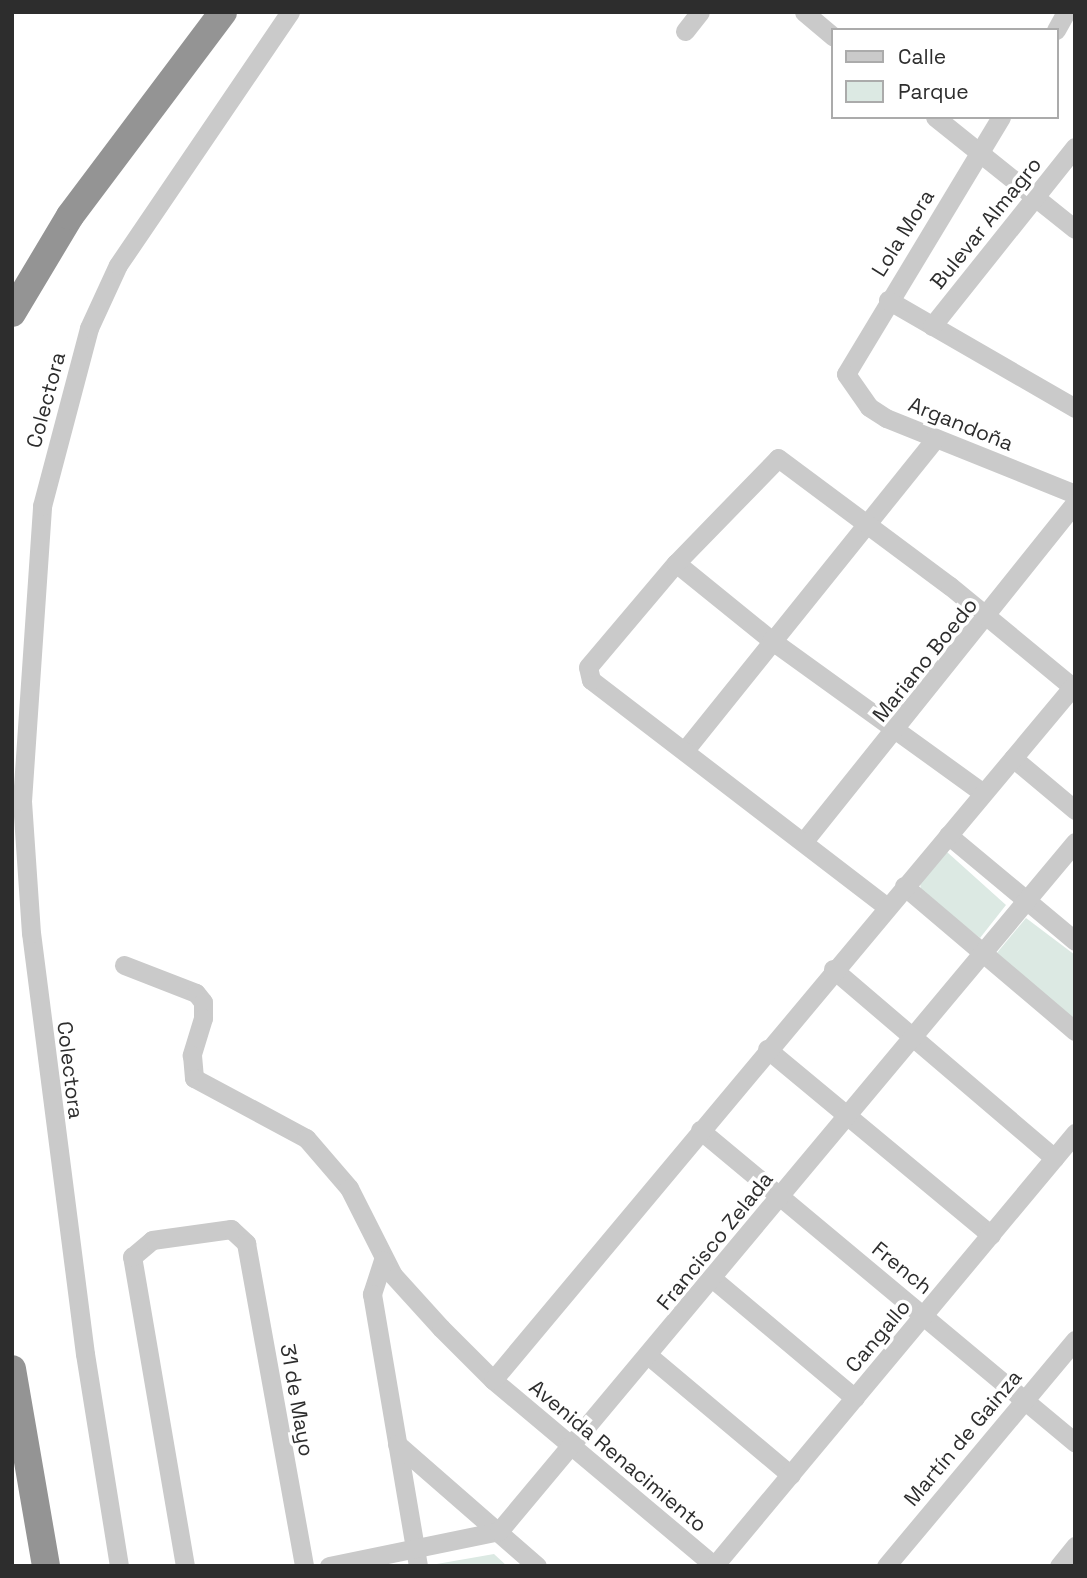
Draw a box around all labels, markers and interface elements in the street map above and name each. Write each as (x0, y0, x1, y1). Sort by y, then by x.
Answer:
legend (832, 28, 1059, 119)
text: Calle (898, 43, 946, 70)
text: Parque (898, 78, 969, 105)
street label: Bulevar Almagro (925, 152, 1047, 294)
street label: Lola Mora (866, 185, 940, 281)
street label: Colectora (21, 349, 71, 451)
street label: Argandoña (905, 392, 1017, 456)
street label: Mariano Boedo (867, 593, 983, 727)
street label: Colectora (52, 1020, 88, 1120)
street label: Francisco Zelada (652, 1167, 778, 1315)
street label: French (867, 1236, 937, 1300)
street label: Cangallo (840, 1294, 916, 1378)
street label: 31 de Mayo (275, 1342, 319, 1458)
street label: Martín de Gainza (899, 1365, 1027, 1511)
street label: Avenida Renacimiento (524, 1374, 712, 1538)

